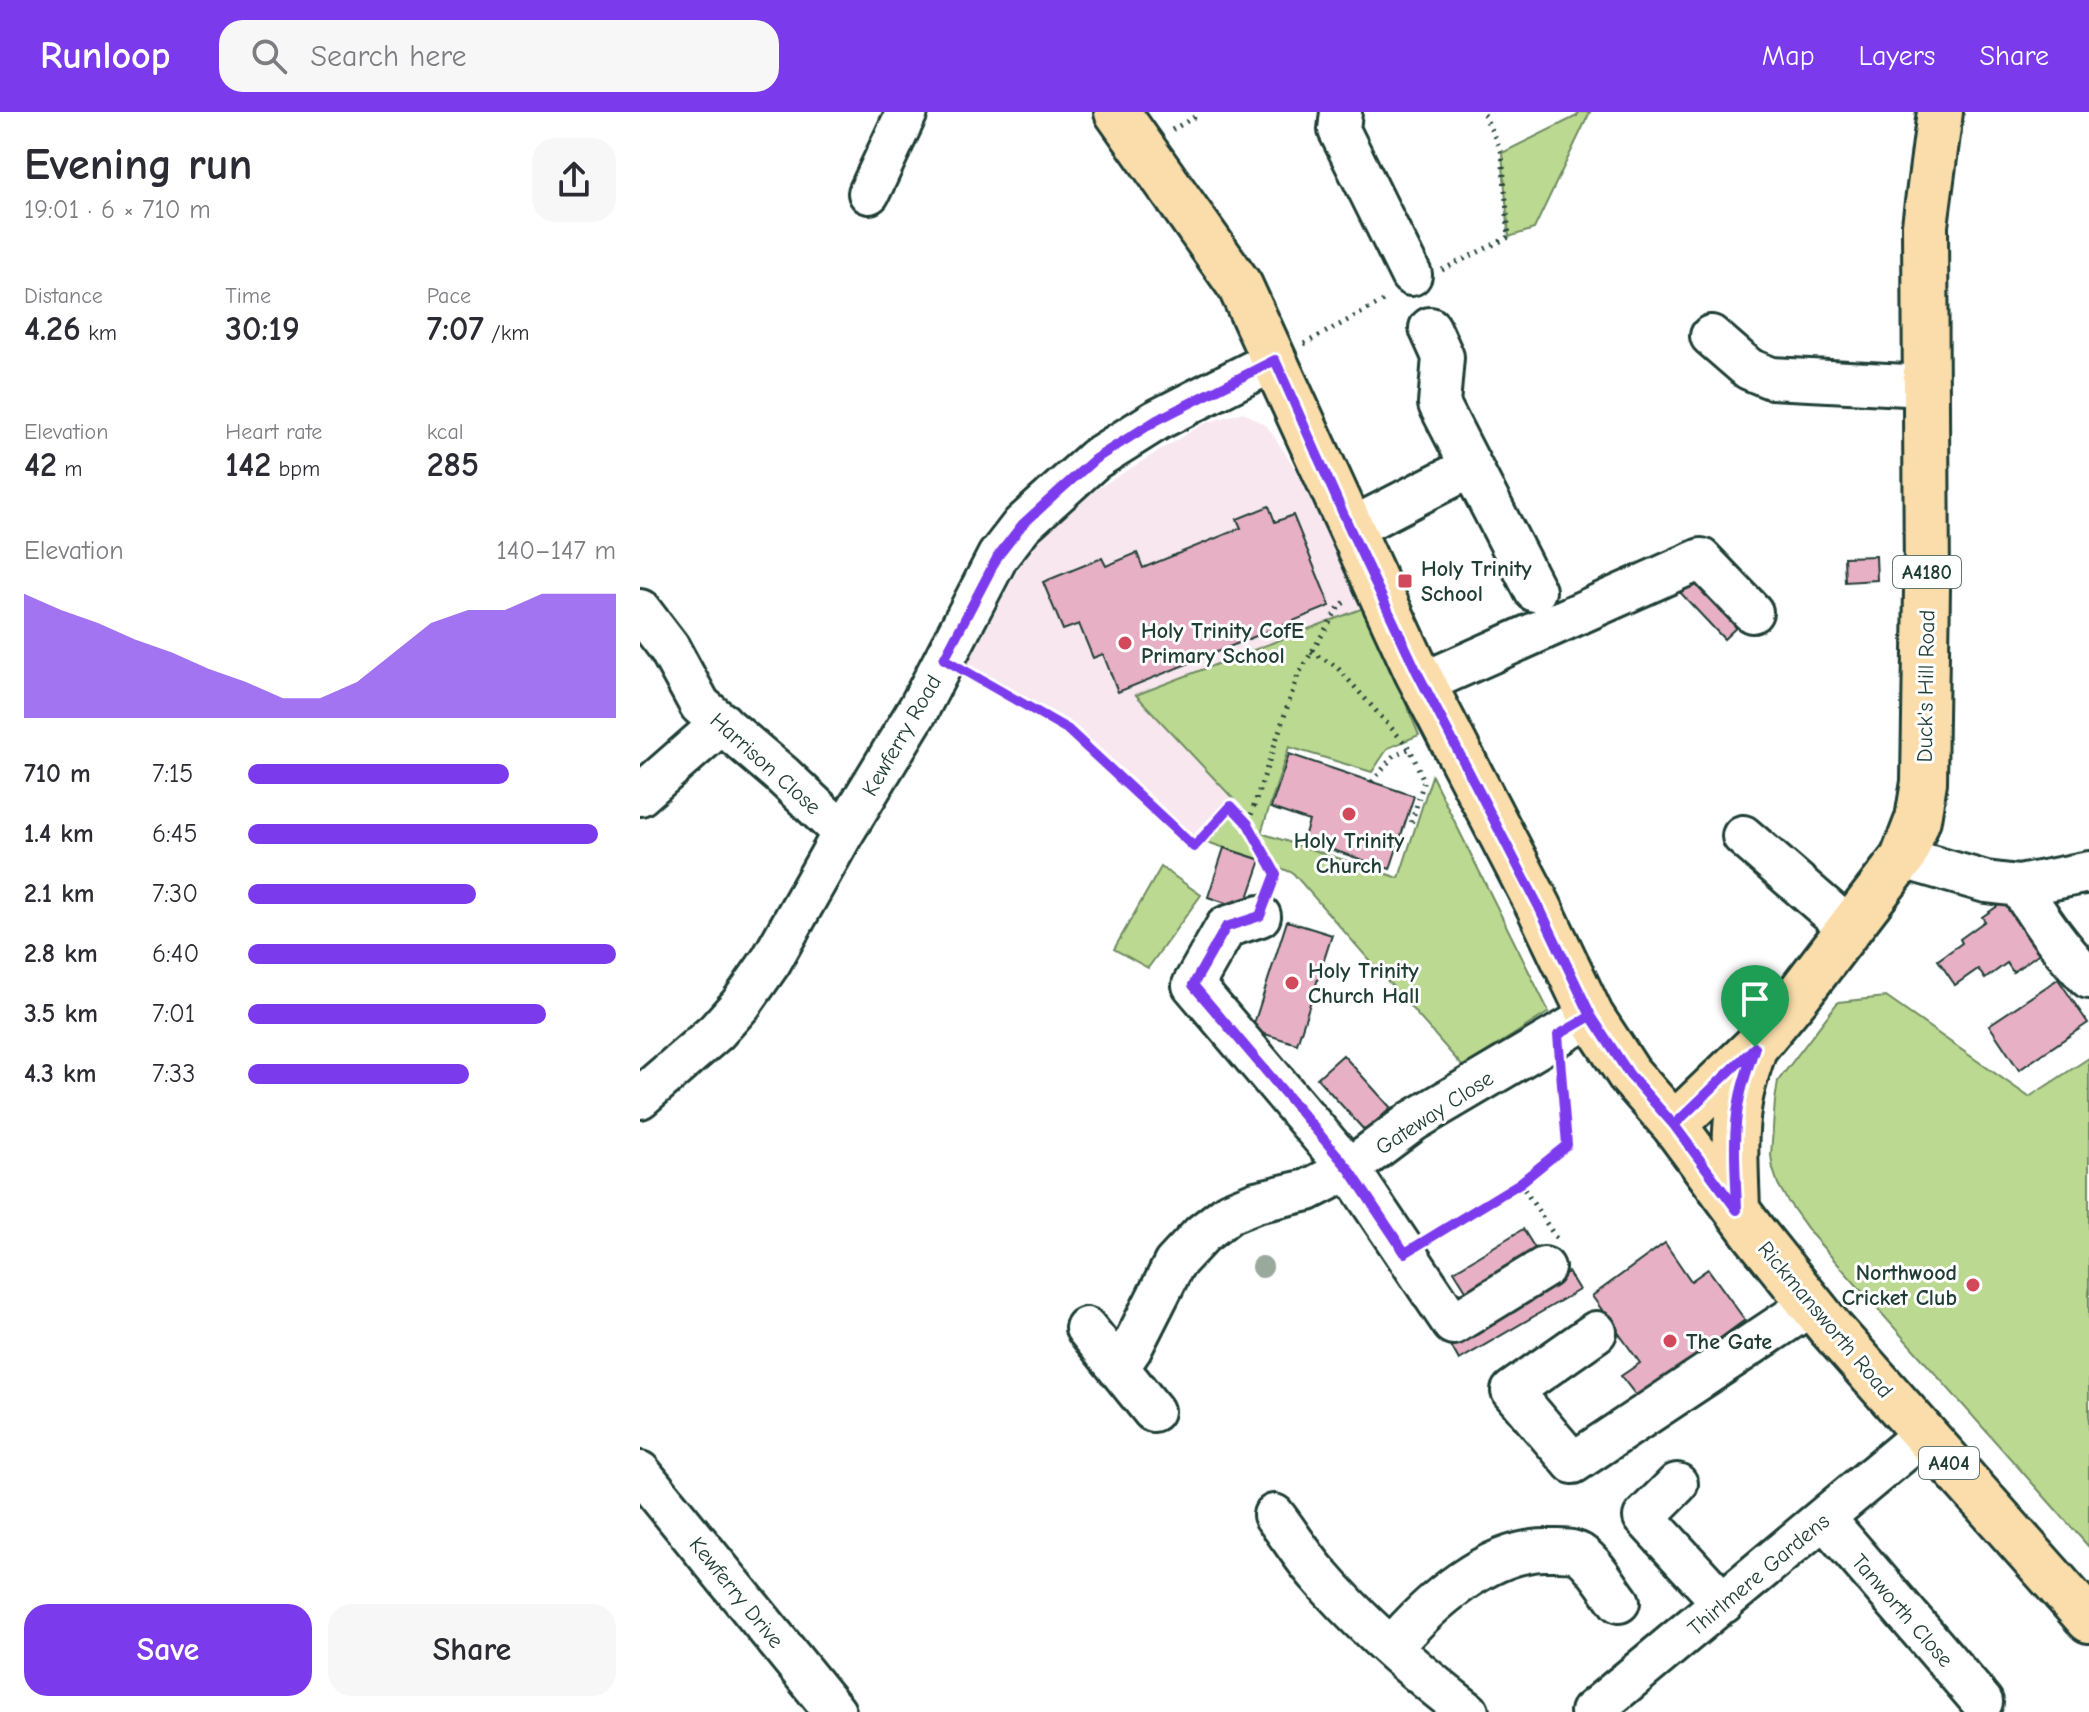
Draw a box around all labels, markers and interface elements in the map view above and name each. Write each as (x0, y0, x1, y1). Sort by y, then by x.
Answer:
search box (219, 20, 779, 92)
text: Runloop (40, 34, 171, 78)
icon: search (247, 34, 291, 78)
text: Search here (311, 39, 467, 74)
text: Map (1762, 40, 1815, 72)
text: Layers (1859, 40, 1935, 72)
text: Share (1979, 40, 2049, 72)
button: share (532, 138, 616, 222)
text: Evening run (24, 139, 252, 190)
text: 19:01 · 6 × 710 m (24, 195, 211, 225)
text: Distance (24, 283, 103, 309)
text: Time (225, 283, 271, 309)
text: Pace (427, 283, 471, 309)
text: 4.26 (24, 309, 81, 349)
text: 30:19 (225, 309, 300, 349)
text: 7:07 (427, 309, 484, 349)
text: km (81, 320, 117, 346)
text: /km (484, 320, 530, 346)
text: Elevation (24, 419, 108, 445)
text: Heart rate (225, 419, 322, 445)
text: kcal (427, 419, 464, 445)
text: 42 (24, 445, 57, 485)
text: 142 (225, 445, 271, 485)
text: 285 (427, 445, 479, 485)
text: m (57, 456, 82, 482)
text: bpm (271, 456, 320, 482)
text: Elevation (24, 536, 124, 566)
text: 140–147 m (496, 536, 616, 566)
place label: Holy Trinity School (1421, 556, 1532, 607)
road number: A4180 (1893, 556, 1961, 588)
marker: Holy Trinity School (1396, 572, 1414, 590)
street label: Duck's Hill Road (1912, 610, 1940, 762)
place label: Holy Trinity CofE Primary School (1141, 618, 1304, 669)
marker: Holy Trinity CofE Primary School (1116, 634, 1134, 652)
street label: Kewferry Road (857, 670, 947, 801)
street label: Harrison Close (705, 707, 826, 820)
text: 710 m (24, 759, 91, 789)
text: 7:15 (152, 759, 193, 789)
marker: Holy Trinity Church (1340, 805, 1358, 823)
text: 1.4 km (24, 819, 94, 849)
text: 6:45 (152, 819, 197, 849)
place label: Holy Trinity Church (1294, 828, 1405, 879)
text: 2.1 km (24, 879, 95, 909)
text: 7:30 (152, 879, 198, 909)
text: 2.8 km (24, 939, 98, 969)
text: 6:40 (152, 939, 199, 969)
place label: Holy Trinity Church Hall (1308, 958, 1420, 1009)
pin (1721, 965, 1789, 1047)
marker: Holy Trinity Church Hall (1283, 974, 1301, 992)
icon: arrive (1733, 977, 1777, 1021)
text: 3.5 km (24, 999, 98, 1029)
text: 7:01 (152, 999, 195, 1029)
text: 4.3 km (24, 1059, 96, 1089)
text: 7:33 (152, 1059, 195, 1089)
street label: Gateway Close (1371, 1065, 1498, 1161)
street label: Rickmansworth Road (1752, 1236, 1898, 1403)
place label: Northwood Cricket Club (1842, 1260, 1957, 1311)
marker: Northwood Cricket Club (1964, 1276, 1982, 1294)
place label: The Gate (1686, 1329, 1772, 1355)
marker: The Gate (1661, 1332, 1679, 1350)
road number: A404 (1919, 1447, 1979, 1479)
street label: Thirlmere Gardens (1683, 1508, 1835, 1642)
street label: Kewferry Drive (684, 1532, 789, 1653)
street label: Tanworth Close (1846, 1549, 1958, 1673)
button: Save (24, 1604, 312, 1696)
button: Share (328, 1604, 616, 1696)

